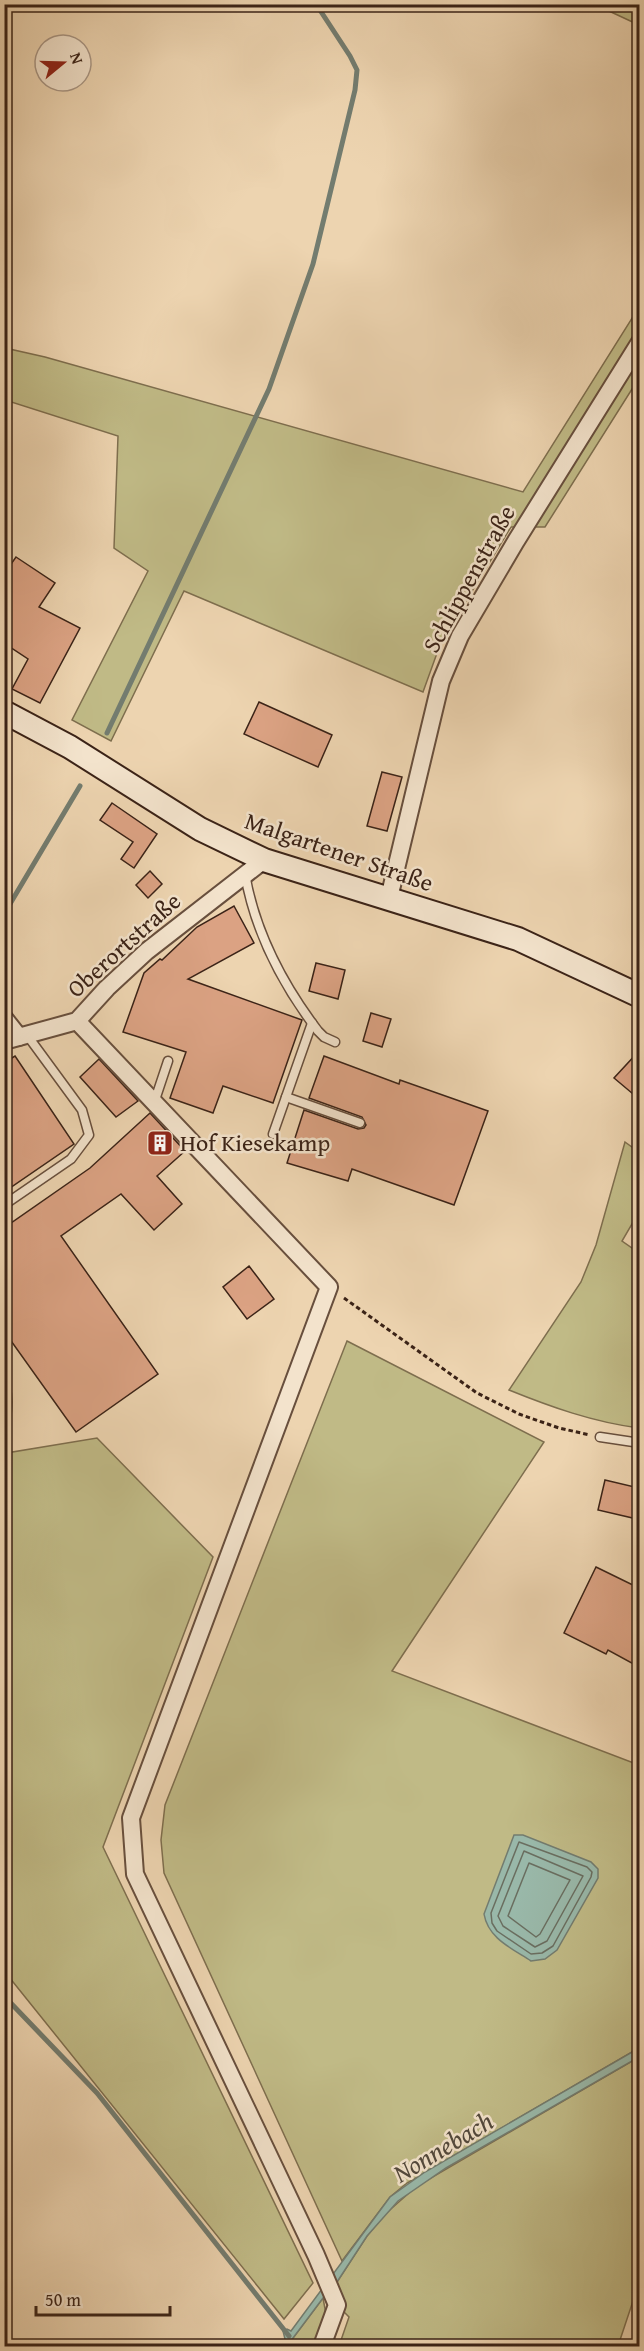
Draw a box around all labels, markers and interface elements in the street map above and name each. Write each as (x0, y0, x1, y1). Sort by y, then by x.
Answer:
north arrow (33, 33, 93, 93)
text: N (64, 49, 90, 67)
street label: Schlippenstraße (414, 499, 524, 659)
street label: Malgartener Straße (240, 803, 438, 900)
street label: Oberortstraße (59, 884, 188, 1005)
place label: Hof Kiesekamp (180, 1125, 330, 1160)
building icon: Hof Kiesekamp (145, 1128, 175, 1158)
water label: Nonnebach (384, 2101, 500, 2192)
scale bar (36, 2279, 170, 2317)
text: 50 m (45, 2286, 81, 2313)

